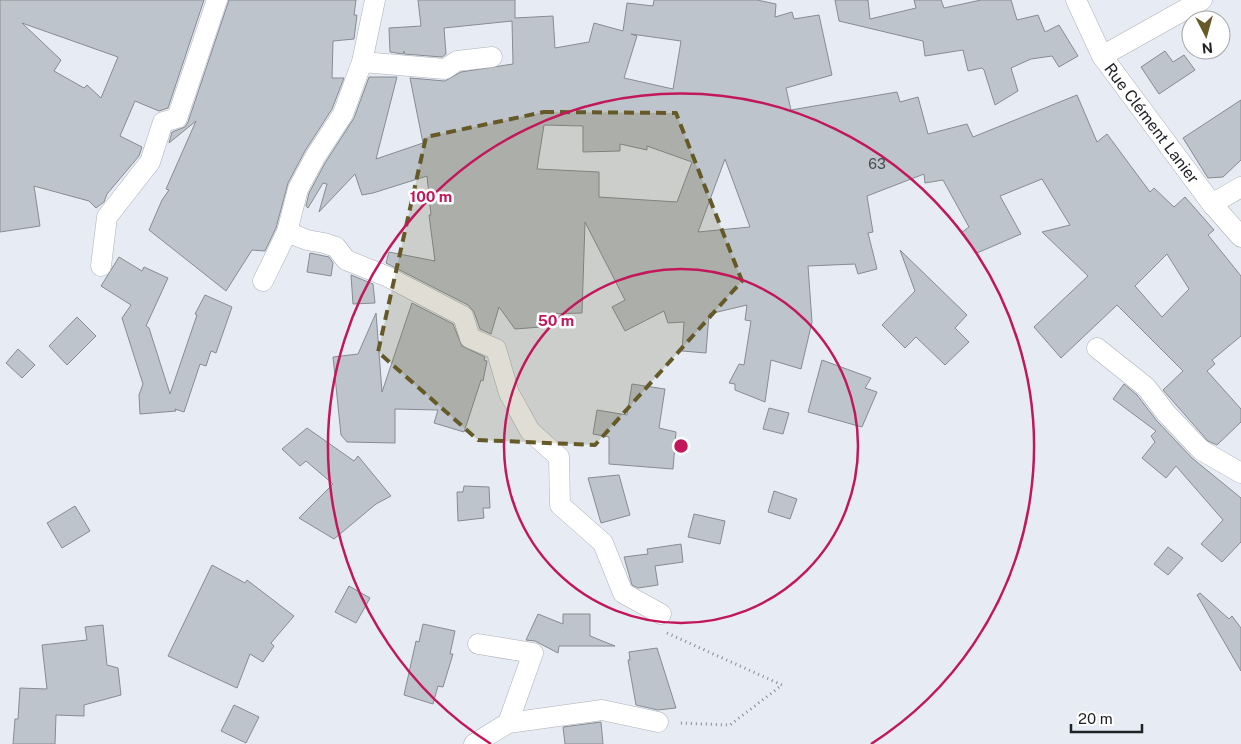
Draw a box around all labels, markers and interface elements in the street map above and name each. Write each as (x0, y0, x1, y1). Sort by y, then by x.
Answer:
north arrow (1181, 10, 1231, 60)
text: N (1201, 39, 1214, 56)
street label: Rue Clément Lanier (1100, 59, 1203, 187)
house number: 63 (868, 156, 886, 172)
text: 100 m (410, 188, 452, 205)
text: 50 m (538, 312, 574, 329)
centre of rings (672, 437, 690, 455)
scale bar (1071, 702, 1142, 734)
text: 20 m (1078, 710, 1113, 727)

